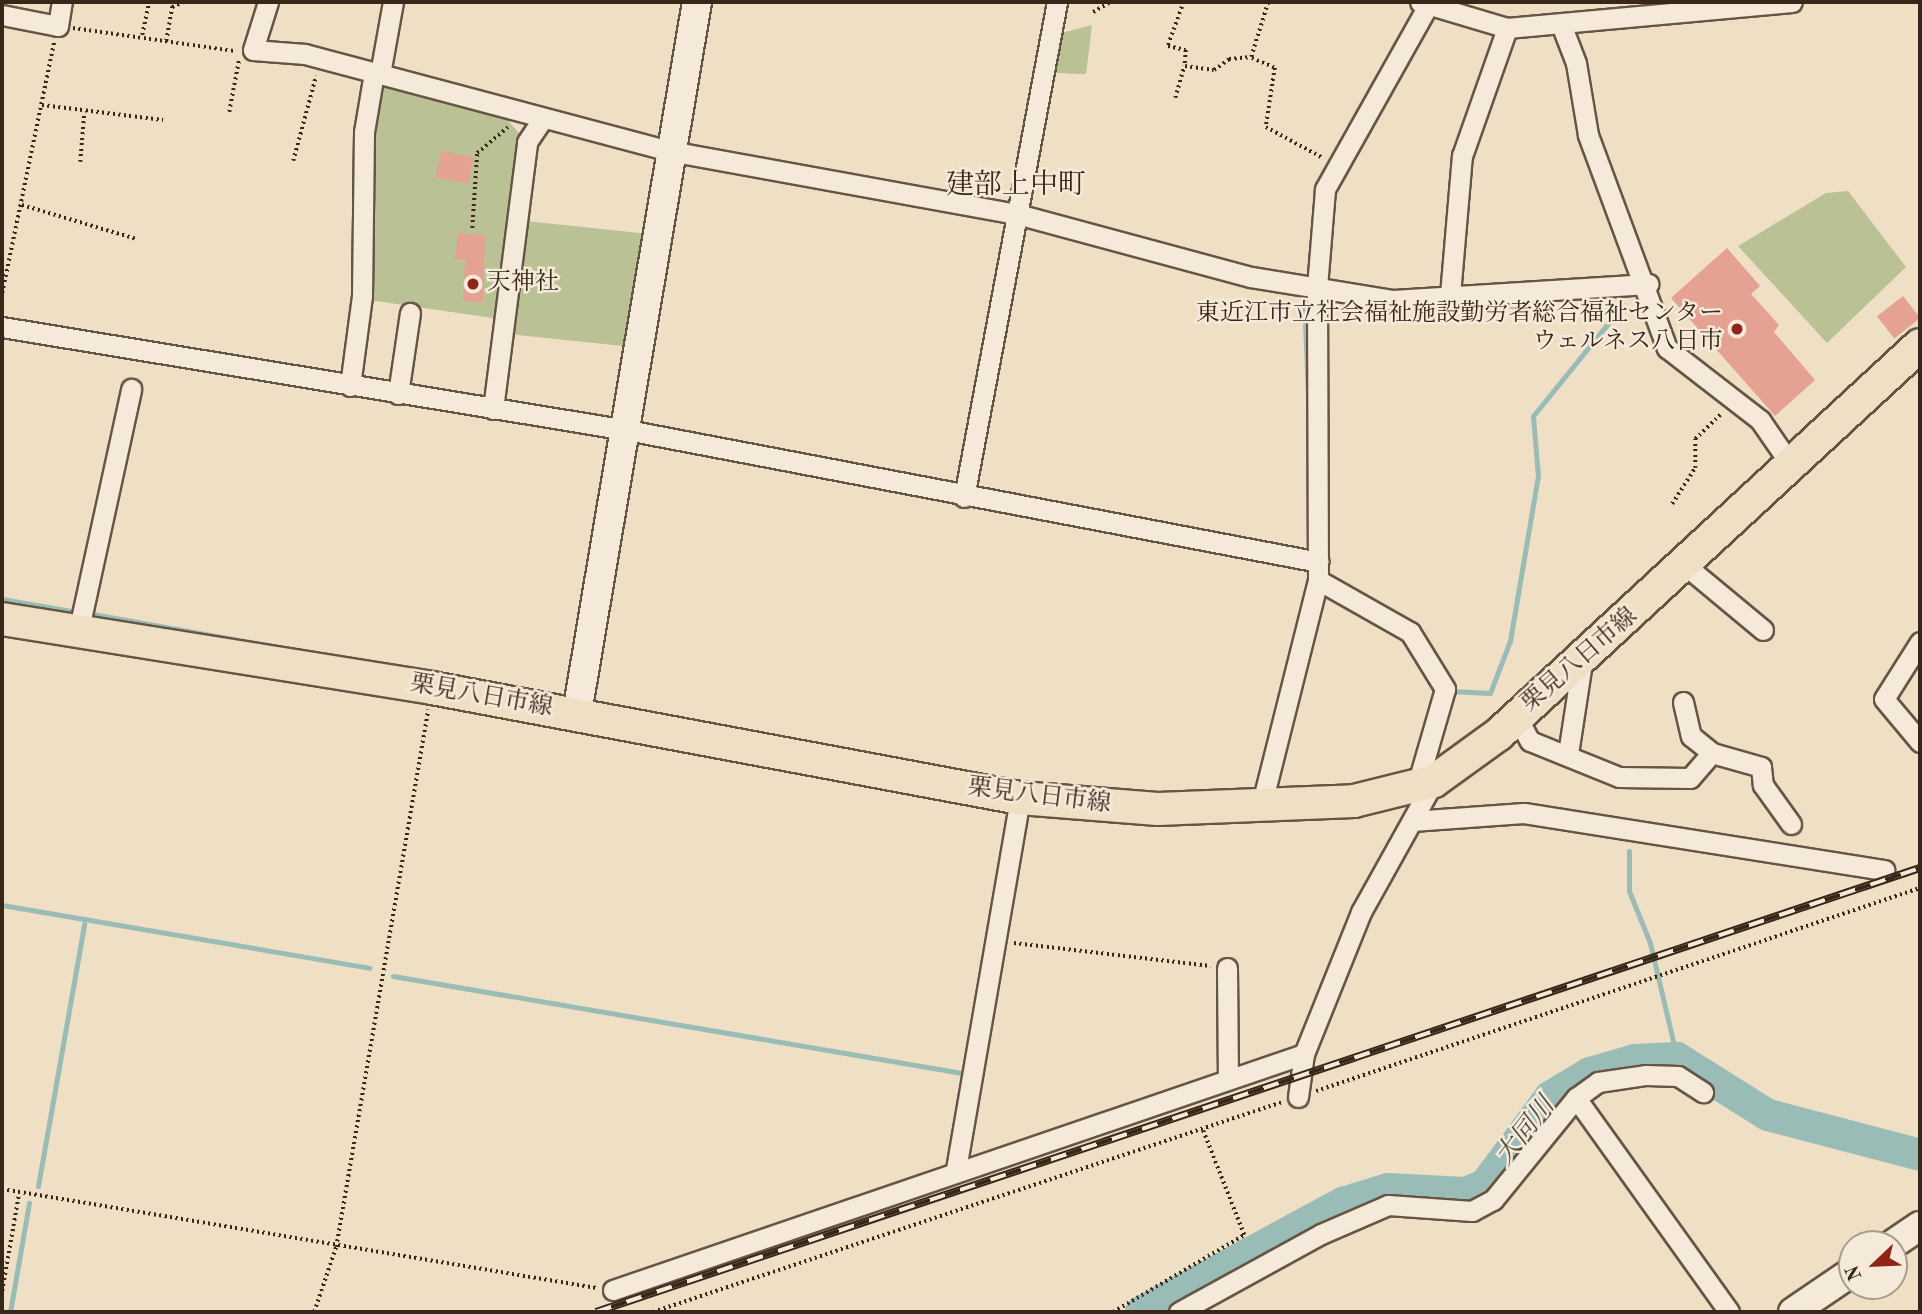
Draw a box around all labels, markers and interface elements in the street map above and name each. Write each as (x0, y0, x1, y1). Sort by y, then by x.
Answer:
district label: 建部上中町 (946, 169, 1086, 203)
place label: 天神社 (487, 270, 559, 298)
marker: 天神社 (465, 276, 481, 292)
place label: 東近江市立社会福祉施設勤労者総合福祉センター ウェルネス八日市 (1195, 301, 1723, 357)
marker: 東近江市立社会福祉施設勤労者総合福祉センター ウェルネス八日市 (1729, 321, 1745, 337)
street label: 栗見八日市線 (1516, 603, 1644, 719)
street label: 栗見八日市線 (408, 670, 554, 724)
street label: 栗見八日市線 (966, 774, 1112, 820)
water label: 大同川 (1490, 1092, 1562, 1172)
north arrow (1838, 1230, 1908, 1300)
text: N (1843, 1262, 1867, 1283)

